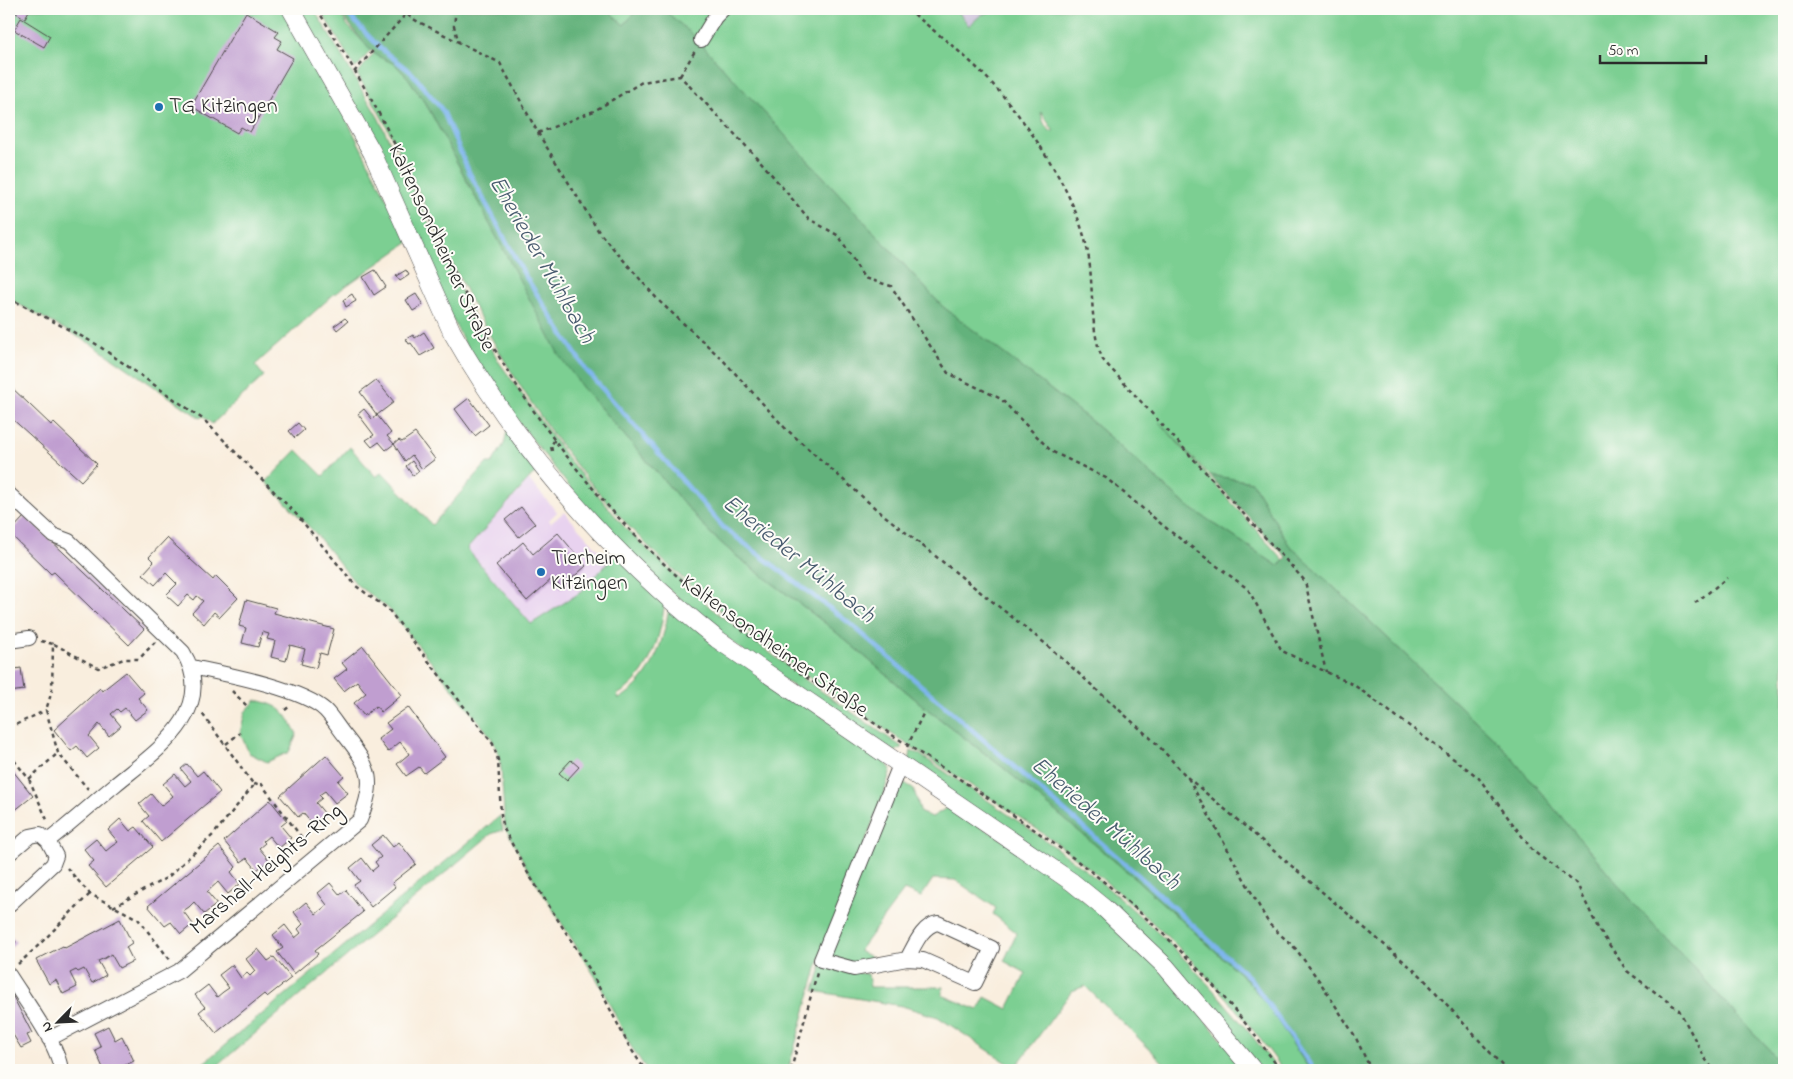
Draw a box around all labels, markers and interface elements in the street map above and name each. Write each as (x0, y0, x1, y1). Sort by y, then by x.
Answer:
scale bar (1600, 32, 1707, 64)
text: 50 m (1608, 40, 1639, 62)
place label: TG Kitzingen (169, 91, 278, 124)
marker: TG Kitzingen (153, 101, 165, 113)
street label: Kaltensondheimer Straße (379, 139, 503, 357)
water label: Eherieder Mühlbach (479, 170, 604, 351)
water label: Eherieder Mühlbach (714, 487, 883, 633)
place label: Tierheim Kitzingen (551, 543, 628, 601)
marker: Tierheim Kitzingen (535, 566, 547, 578)
street label: Kaltensondheimer Straße (673, 568, 875, 726)
water label: Eherieder Mühlbach (1022, 749, 1188, 899)
street label: Marshall-Heights-Ring (184, 796, 351, 944)
north arrow (32, 996, 82, 1046)
text: N (36, 1018, 59, 1035)

